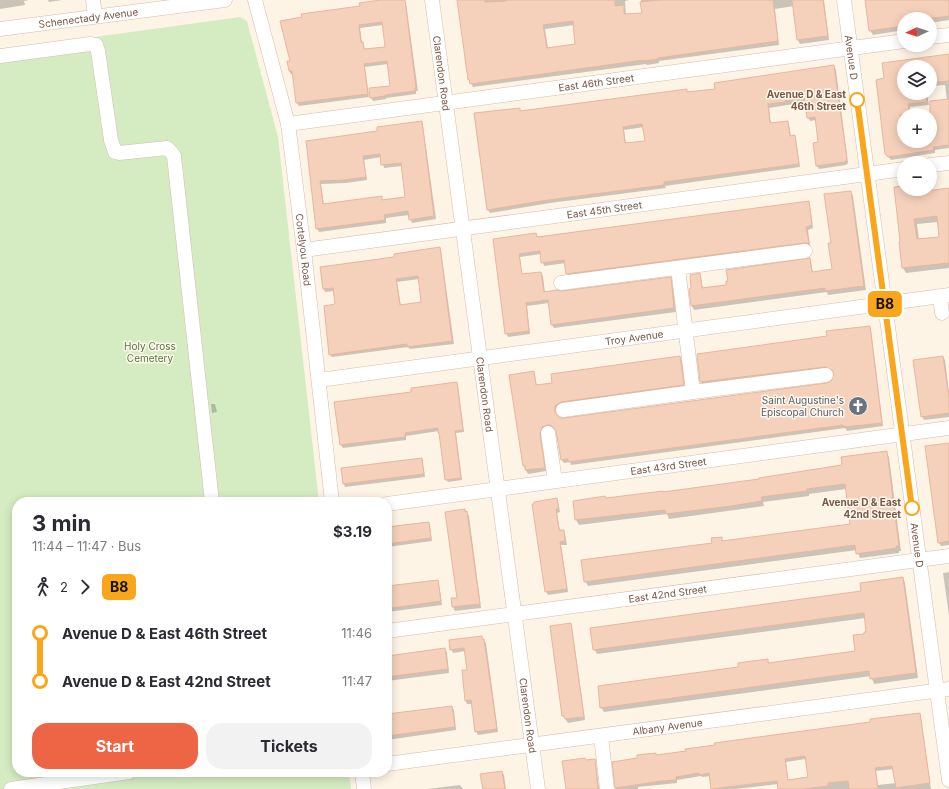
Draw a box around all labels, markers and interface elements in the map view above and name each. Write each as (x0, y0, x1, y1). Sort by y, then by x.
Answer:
street label: Schenectady Avenue (38, 5, 139, 30)
north arrow (897, 12, 937, 52)
map controls (897, 12, 937, 196)
street label: Avenue D (843, 34, 861, 81)
street label: Clarendon Road (431, 35, 453, 112)
button: layers (897, 60, 937, 100)
street label: East 46th Street (558, 71, 635, 93)
place label: Avenue D & East 46th Street (767, 88, 846, 112)
marker: Avenue D & East 46th Street (849, 92, 865, 108)
button: + (897, 108, 937, 148)
button: − (897, 156, 937, 196)
street label: East 45th Street (566, 198, 643, 220)
street label: Cortelyou Road (293, 213, 314, 287)
line badge: B8 (867, 291, 903, 317)
text: B8 (876, 295, 894, 312)
street label: Troy Avenue (604, 328, 664, 347)
park label: Holy Cross Cemetery (124, 340, 176, 364)
street label: Clarendon Road (474, 356, 496, 433)
place label: Saint Augustine's Episcopal Church (761, 394, 844, 418)
church icon: Saint Augustine's Episcopal Church (847, 395, 869, 417)
street label: East 43rd Street (630, 455, 708, 477)
place label: Avenue D & East 42nd Street (822, 496, 901, 520)
marker: Avenue D & East 42nd Street (904, 500, 920, 516)
text: 3 min (32, 510, 91, 536)
text: $3.19 (333, 522, 372, 541)
street label: Avenue D (908, 522, 926, 568)
text: 11:44 – 11:47 · Bus (32, 538, 141, 554)
icon: walk (32, 576, 54, 598)
icon: forward (74, 576, 96, 598)
text: B8 (110, 578, 128, 595)
text: 2 (60, 579, 68, 595)
street label: East 42nd Street (628, 582, 708, 605)
text: Avenue D & East 46th Street (62, 624, 267, 643)
text: 11:46 (341, 625, 372, 641)
text: Avenue D & East 42nd Street (62, 672, 271, 691)
text: 11:47 (342, 673, 372, 689)
street label: Clarendon Road (517, 677, 539, 754)
street label: Albany Avenue (632, 716, 703, 737)
button: Start (32, 723, 198, 769)
button: Tickets (206, 723, 372, 769)

